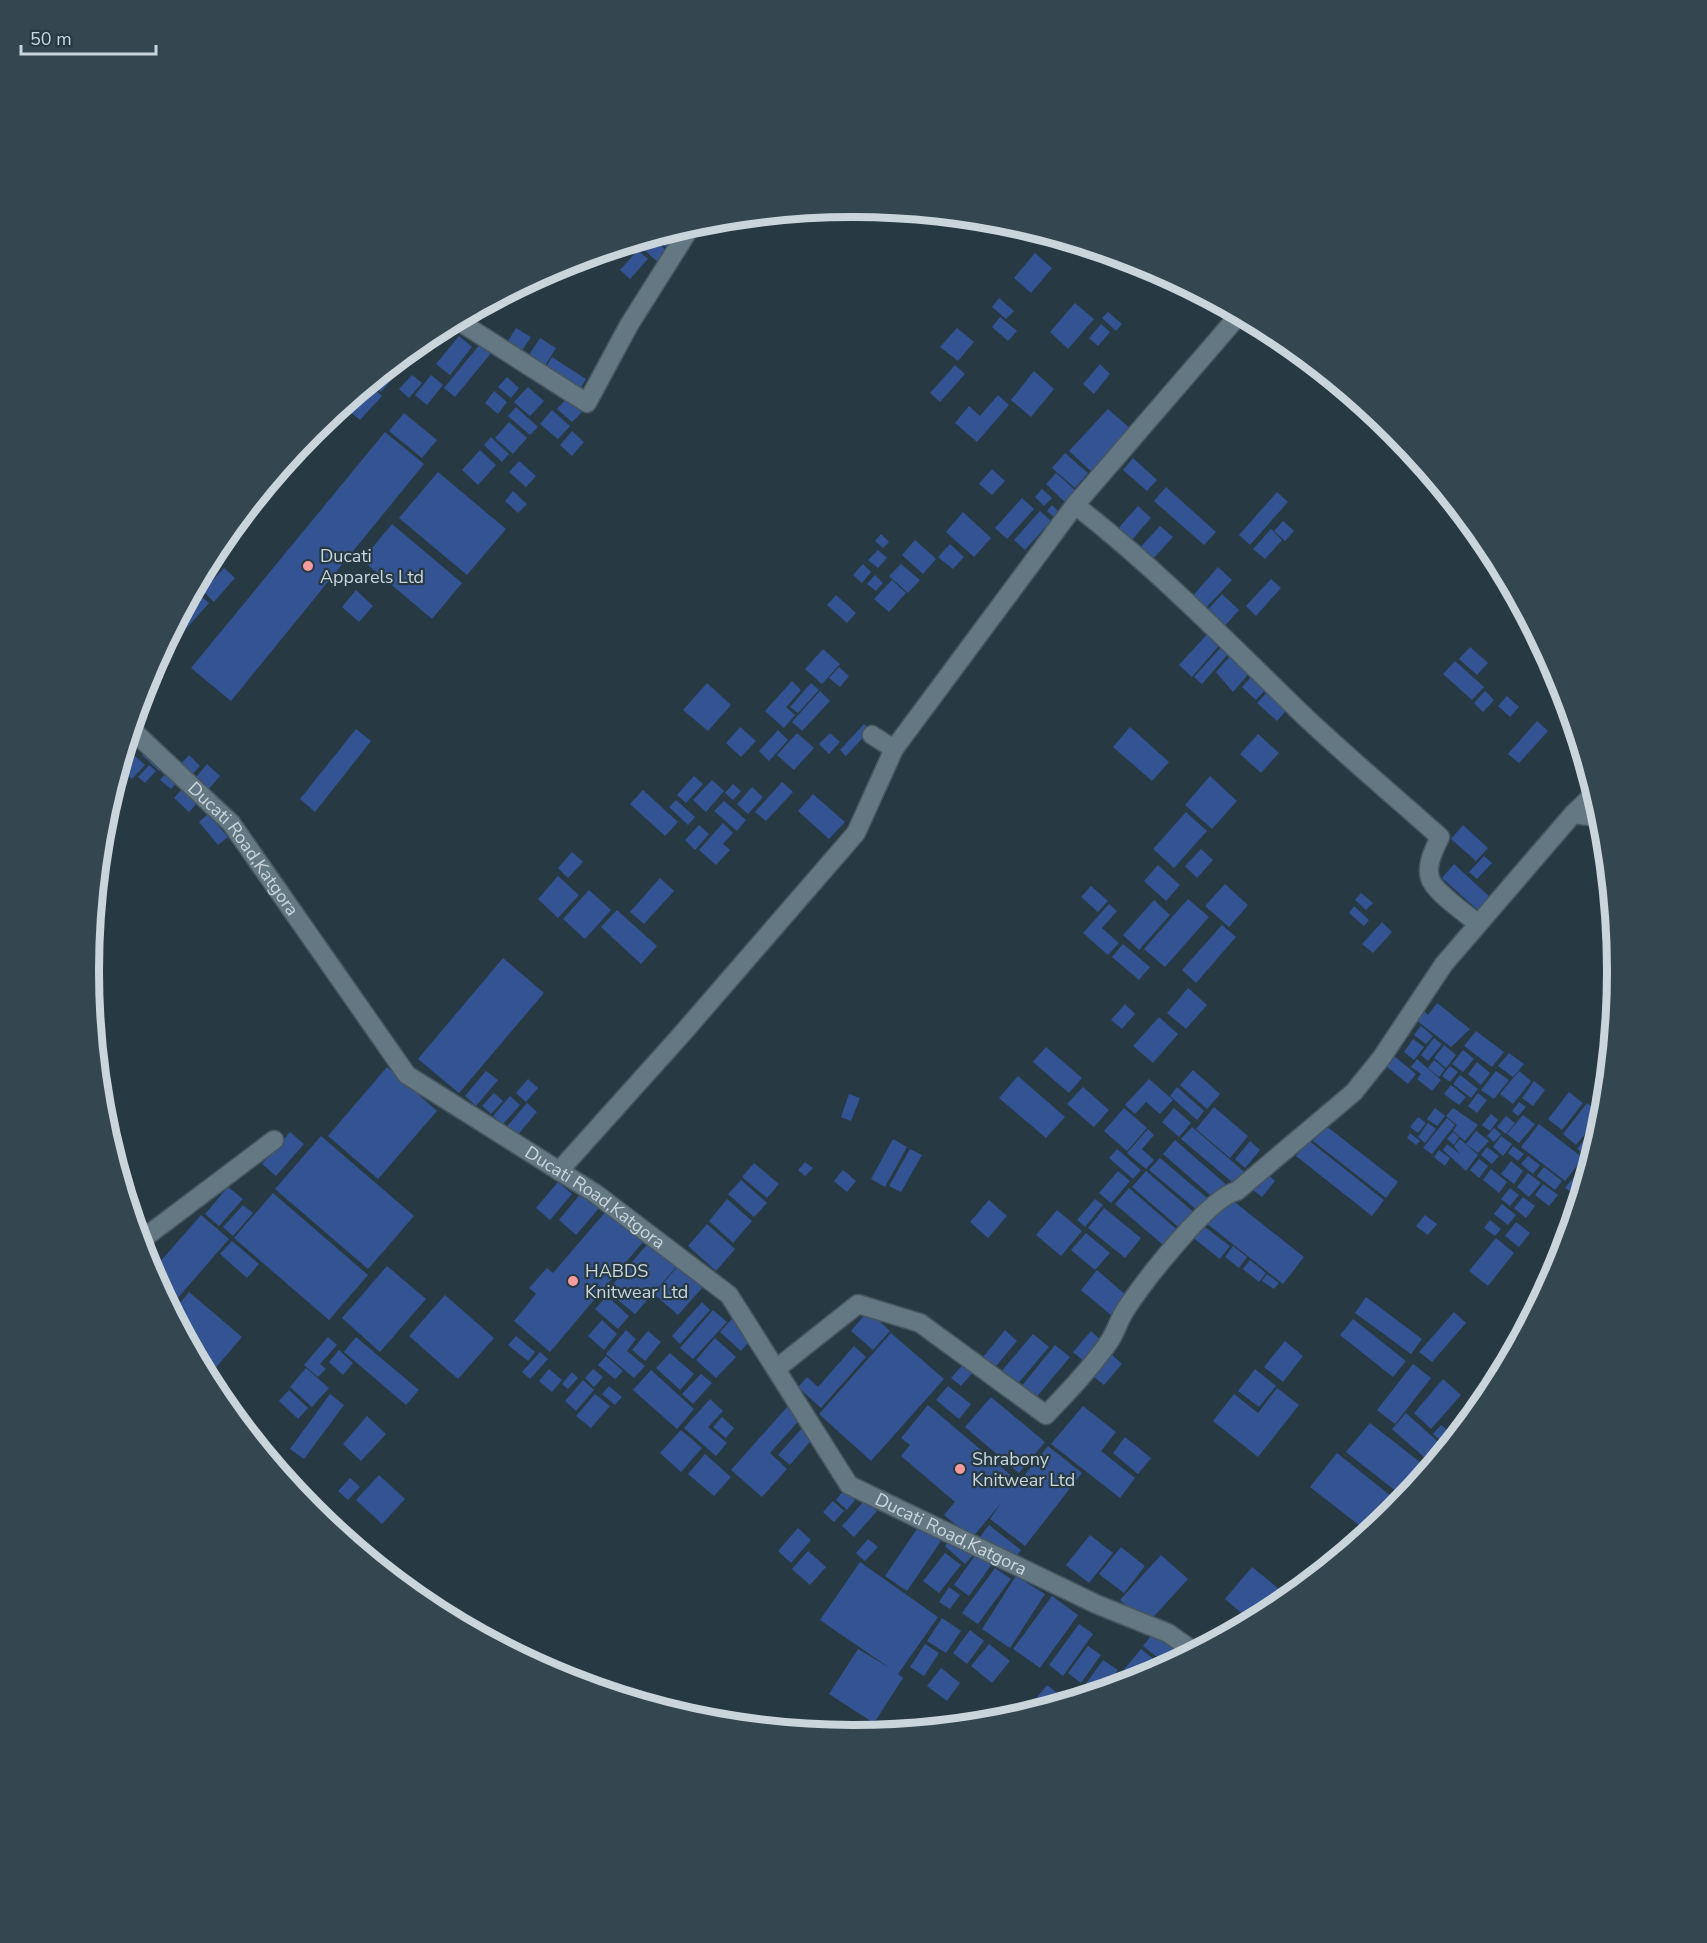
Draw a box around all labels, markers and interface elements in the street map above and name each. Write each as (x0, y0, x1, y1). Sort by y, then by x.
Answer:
scale bar (21, 18, 156, 56)
text: 50 m (30, 27, 72, 51)
place label: Ducati Apparels Ltd (320, 544, 424, 589)
marker: Ducati Apparels Ltd (301, 559, 315, 573)
street label: Ducati Road,Katgora (183, 776, 304, 921)
street label: Ducati Road,Katgora (520, 1140, 670, 1254)
place label: HABDS Knitwear Ltd (585, 1259, 688, 1304)
marker: HABDS Knitwear Ltd (566, 1274, 580, 1288)
place label: Shrabony Knitwear Ltd (972, 1447, 1075, 1492)
marker: Shrabony Knitwear Ltd (953, 1462, 967, 1476)
street label: Ducati Road,Katgora (871, 1487, 1031, 1581)

